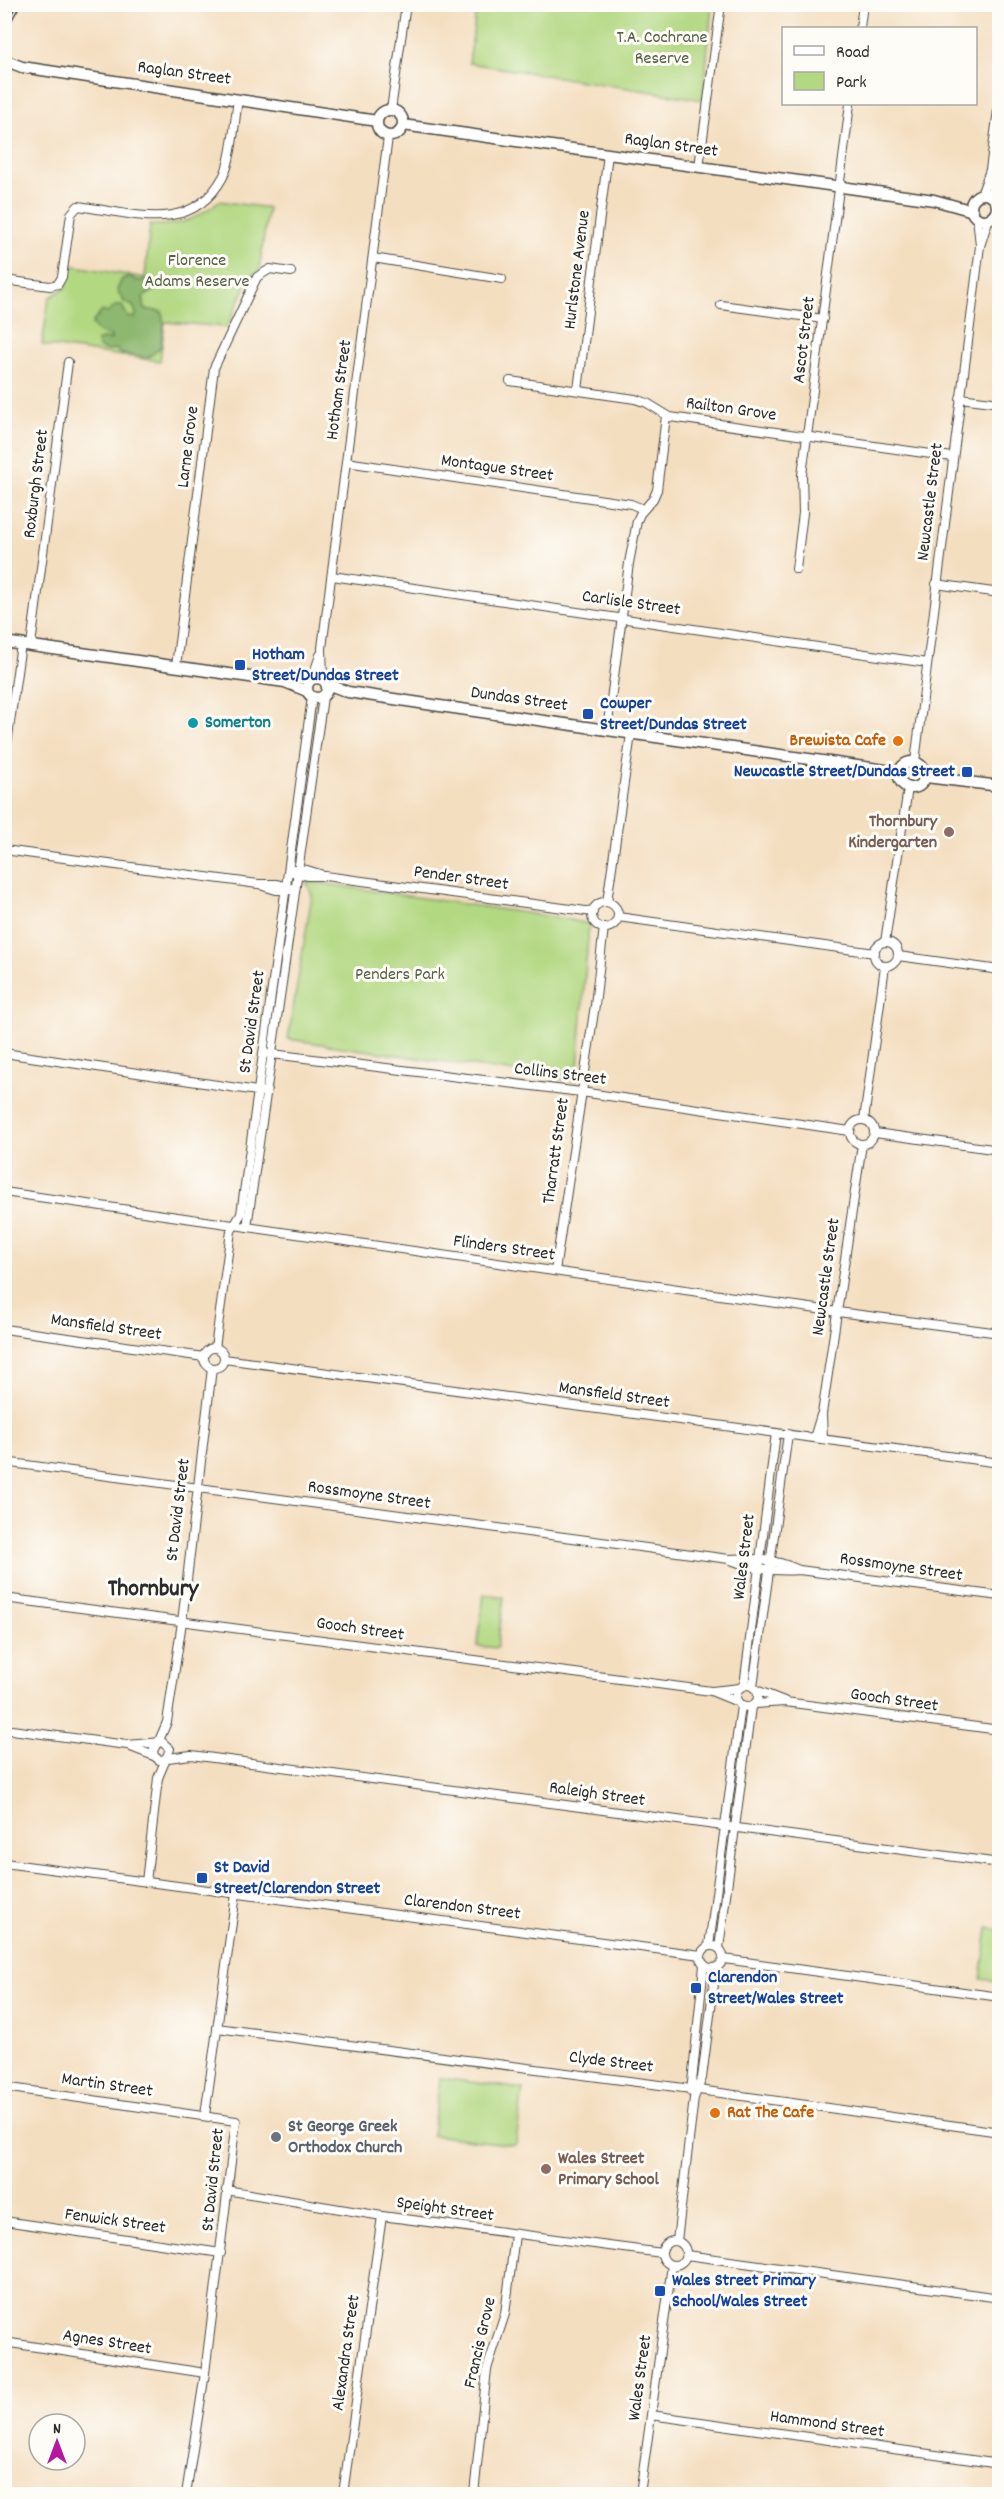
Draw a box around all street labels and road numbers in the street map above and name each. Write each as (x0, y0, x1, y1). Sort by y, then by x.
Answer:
street label: Raglan Street (136, 55, 233, 93)
street label: Raglan Street (623, 127, 720, 165)
street label: Hurlstone Avenue (558, 209, 598, 331)
street label: Ascot Street (787, 295, 823, 385)
street label: Hotham Street (321, 338, 359, 442)
street label: Railton Grove (684, 391, 778, 429)
street label: Larne Grove (172, 405, 206, 489)
street label: Roxburgh Street (18, 428, 56, 540)
street label: Newcastle Street (911, 441, 951, 562)
street label: Montague Street (439, 449, 555, 489)
street label: Carlisle Street (580, 585, 682, 623)
street label: Dundas Street (469, 681, 569, 719)
street label: Pender Street (412, 860, 510, 898)
street label: St David Street (233, 969, 273, 1075)
street label: Collins Street (513, 1057, 608, 1093)
street label: Tharratt Street (537, 1096, 577, 1206)
street label: Newcastle Street (806, 1216, 848, 1337)
street label: Flinders Street (452, 1229, 557, 1269)
street label: Mansfield Street (49, 1308, 163, 1348)
street label: Mansfield Street (557, 1376, 671, 1416)
street label: St David Street (160, 1457, 198, 1563)
street label: Rossmoyne Street (306, 1475, 432, 1517)
street label: Wales Street (727, 1512, 763, 1601)
street label: Rossmoyne Street (838, 1547, 964, 1589)
street label: Gooch Street (314, 1611, 406, 1649)
street label: Gooch Street (848, 1682, 940, 1720)
street label: Raleigh Street (547, 1776, 647, 1814)
street label: Clarendon Street (402, 1888, 522, 1928)
street label: Clyde Street (567, 2045, 655, 2081)
street label: Martin Street (60, 2067, 155, 2105)
street label: St David Street (196, 2127, 232, 2233)
street label: Speight Street (395, 2191, 496, 2229)
street label: Fenwick Street (63, 2203, 167, 2241)
street label: Alexandra Street (326, 2293, 368, 2413)
street label: Francis Grove (458, 2295, 504, 2391)
street label: Agnes Street (61, 2324, 153, 2362)
street label: Wales Street (623, 2333, 659, 2423)
street label: Hammond Street (768, 2405, 886, 2445)

